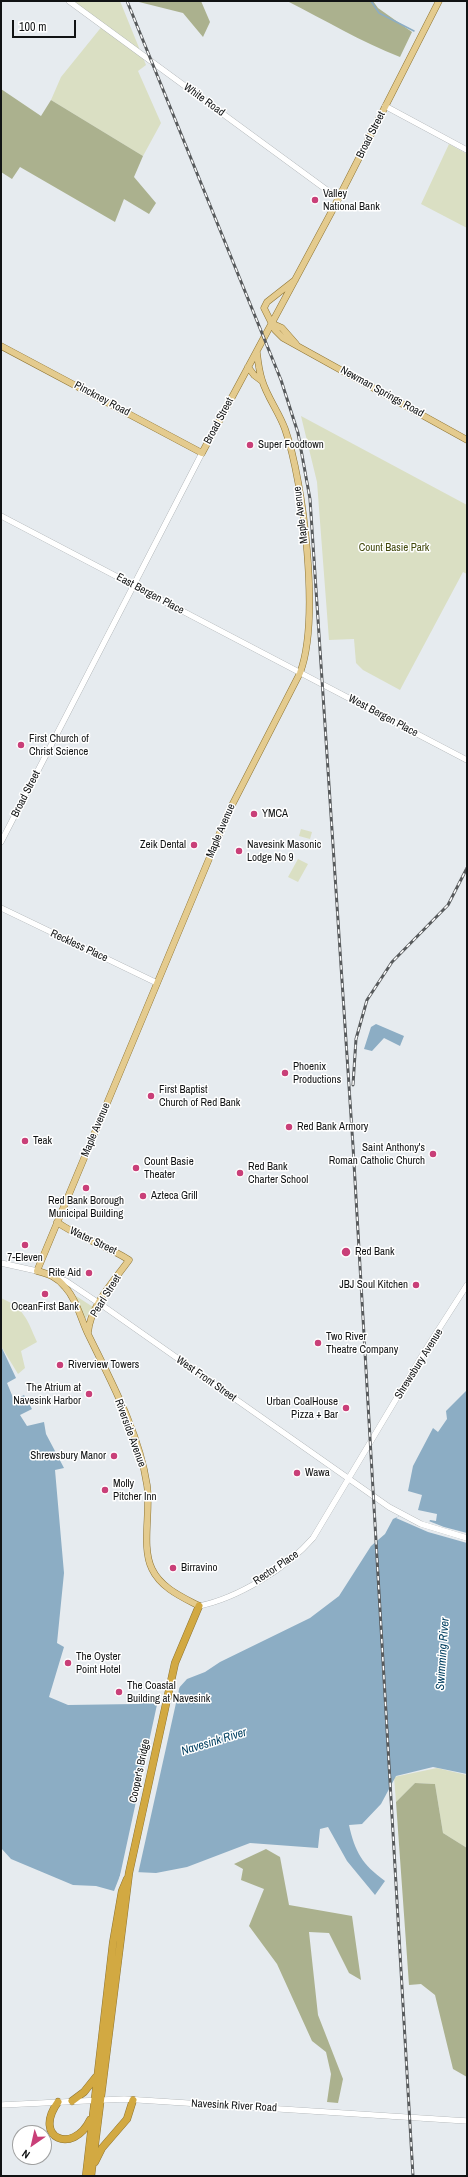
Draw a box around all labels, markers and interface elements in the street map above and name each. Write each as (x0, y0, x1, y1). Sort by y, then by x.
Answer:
scale bar (14, 12, 78, 38)
text: 100 m (19, 19, 46, 35)
street label: White Road (181, 81, 227, 119)
street label: Broad Street (354, 109, 388, 161)
place label: Valley National Bank (323, 187, 380, 213)
marker: Valley National Bank (310, 195, 320, 205)
street label: Newman Springs Road (338, 364, 426, 420)
street label: Pinckney Road (72, 379, 132, 419)
street label: Broad Street (201, 396, 237, 446)
place label: Super Foodtown (258, 438, 324, 452)
marker: Super Foodtown (245, 440, 255, 450)
street label: Maple Avenue (291, 486, 311, 544)
park label: Count Basie Park (359, 541, 429, 555)
street label: East Bergen Place (114, 571, 186, 617)
street label: West Bergen Place (346, 692, 420, 740)
place label: First Church of Christ Science (29, 732, 89, 758)
marker: First Church of Christ Science (16, 740, 26, 750)
street label: Broad Street (9, 768, 43, 820)
street label: Maple Avenue (204, 802, 238, 860)
place label: YMCA (262, 807, 288, 821)
marker: YMCA (249, 809, 259, 819)
place label: Zeik Dental (140, 838, 186, 852)
place label: Navesink Masonic Lodge No 9 (247, 838, 321, 864)
marker: Zeik Dental (189, 840, 199, 850)
marker: Navesink Masonic Lodge No 9 (234, 846, 244, 856)
street label: Reckless Place (48, 927, 110, 965)
place label: Phoenix Productions (293, 1060, 341, 1086)
marker: Phoenix Productions (280, 1068, 290, 1078)
place label: First Baptist Church of Red Bank (159, 1083, 240, 1109)
marker: First Baptist Church of Red Bank (146, 1091, 156, 1101)
street label: Maple Avenue (79, 1101, 113, 1159)
place label: Red Bank Armory (297, 1120, 368, 1134)
marker: Red Bank Armory (284, 1122, 294, 1132)
place label: Teak (33, 1134, 52, 1148)
marker: Teak (20, 1136, 30, 1146)
place label: Saint Anthony's Roman Catholic Church (329, 1141, 425, 1167)
marker: Saint Anthony's Roman Catholic Church (428, 1149, 438, 1159)
place label: Count Basie Theater (144, 1155, 194, 1181)
place label: Red Bank Charter School (248, 1160, 308, 1186)
marker: Count Basie Theater (131, 1163, 141, 1173)
marker: Red Bank Charter School (235, 1168, 245, 1178)
marker: Red Bank Borough Municipal Building (81, 1183, 91, 1193)
place label: Azteca Grill (151, 1189, 198, 1203)
marker: Azteca Grill (138, 1191, 148, 1201)
place label: Red Bank Borough Municipal Building (48, 1194, 124, 1220)
street label: Water Street (67, 1224, 119, 1258)
marker: 7-Eleven (20, 1240, 30, 1250)
place label: Red Bank (355, 1245, 395, 1259)
marker: Red Bank (340, 1246, 352, 1258)
place label: 7-Eleven (7, 1251, 43, 1265)
place label: Rite Aid (48, 1266, 81, 1280)
marker: Rite Aid (84, 1268, 94, 1278)
street label: Pearl Street (88, 1272, 124, 1320)
place label: JBJ Soul Kitchen (339, 1278, 408, 1292)
marker: JBJ Soul Kitchen (411, 1280, 421, 1290)
marker: OceanFirst Bank (40, 1289, 50, 1299)
place label: OceanFirst Bank (11, 1300, 79, 1314)
street label: Shrewsbury Avenue (392, 1326, 446, 1402)
place label: Two River Theatre Company (326, 1330, 398, 1356)
marker: Two River Theatre Company (313, 1338, 323, 1348)
street label: West Front Street (173, 1353, 239, 1405)
place label: Riverview Towers (68, 1358, 139, 1372)
marker: Riverview Towers (55, 1360, 65, 1370)
place label: The Atrium at Navesink Harbor (13, 1381, 81, 1407)
marker: The Atrium at Navesink Harbor (84, 1389, 94, 1399)
place label: Urban CoalHouse Pizza + Bar (266, 1395, 338, 1421)
street label: Riverside Avenue (112, 1397, 148, 1469)
marker: Urban CoalHouse Pizza + Bar (341, 1403, 351, 1413)
place label: Shrewsbury Manor (30, 1449, 106, 1463)
marker: Shrewsbury Manor (109, 1451, 119, 1461)
place label: Wawa (305, 1466, 330, 1480)
marker: Wawa (292, 1468, 302, 1478)
place label: Molly Pitcher Inn (113, 1477, 157, 1503)
marker: Molly Pitcher Inn (100, 1485, 110, 1495)
street label: Rector Place (251, 1548, 301, 1588)
place label: Birravino (181, 1561, 218, 1575)
marker: Birravino (168, 1563, 178, 1573)
water label: Swimming River (433, 1617, 453, 1691)
place label: The Oyster Point Hotel (76, 1650, 121, 1676)
marker: The Oyster Point Hotel (63, 1658, 73, 1668)
place label: The Coastal Building at Navesink (127, 1679, 210, 1705)
marker: The Coastal Building at Navesink (114, 1687, 124, 1697)
water label: Navesink River (180, 1725, 248, 1759)
street label: Cooper's Bridge (127, 1738, 153, 1804)
street label: Navesink River Road (191, 2097, 277, 2115)
north arrow (12, 2125, 52, 2165)
text: N (19, 2146, 32, 2162)

